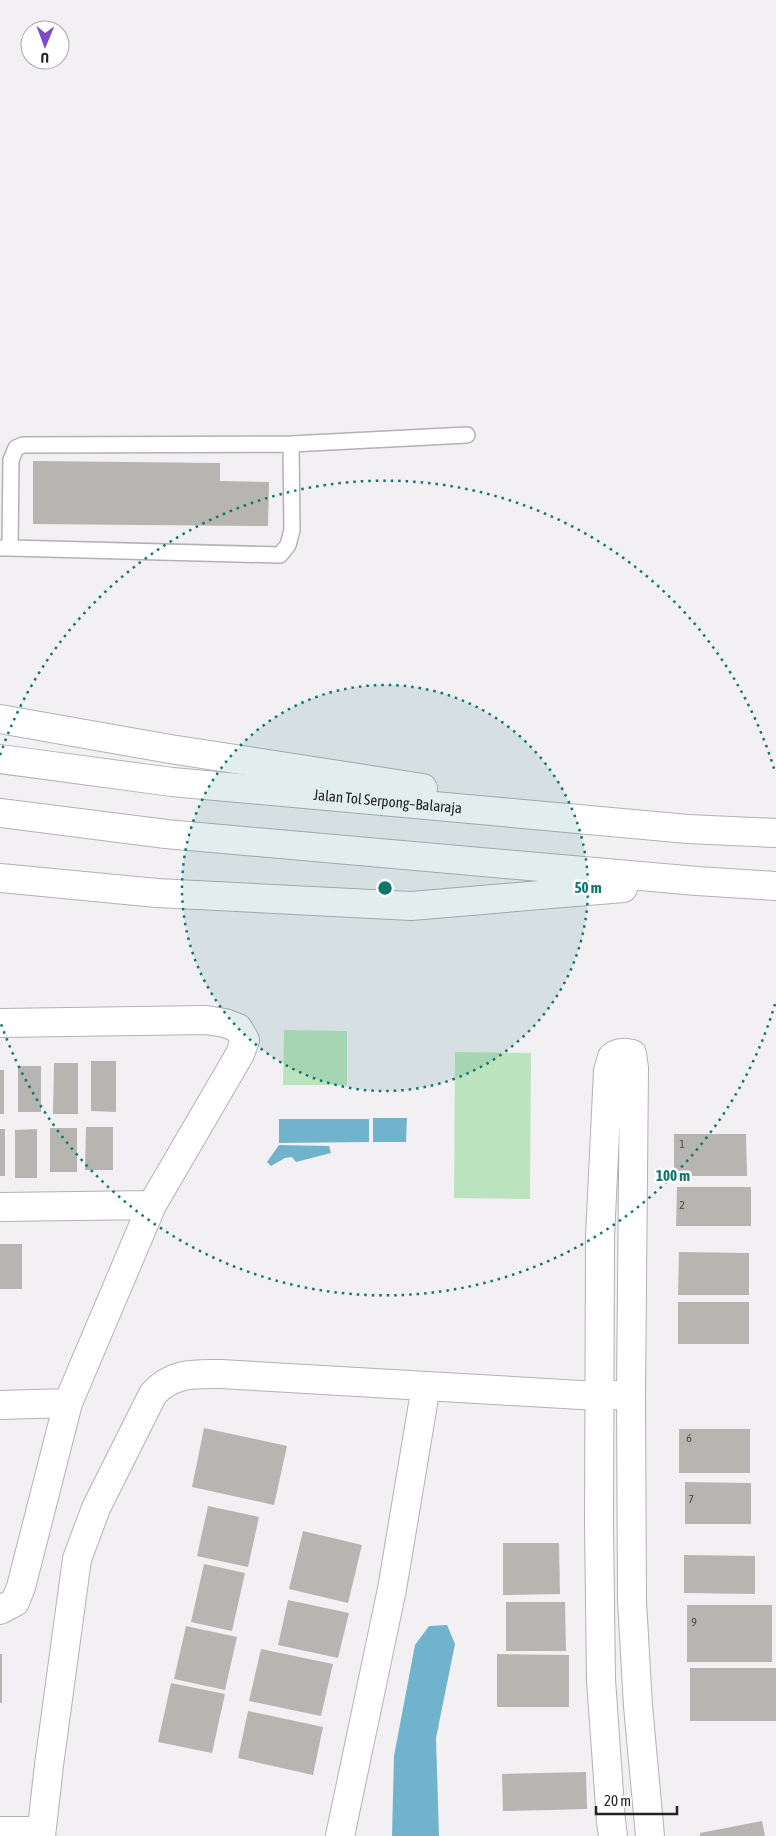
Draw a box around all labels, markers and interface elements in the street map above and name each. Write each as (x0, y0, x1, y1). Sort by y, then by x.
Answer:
north arrow (20, 20, 70, 70)
text: U (41, 50, 49, 66)
street label: Jalan Tol Serpong–Balaraja (313, 786, 463, 816)
centre of rings (376, 879, 394, 897)
text: 50 m (575, 879, 602, 896)
house number: 1 (679, 1137, 685, 1151)
text: 100 m (656, 1167, 690, 1184)
house number: 2 (679, 1198, 685, 1212)
house number: 6 (686, 1431, 692, 1445)
house number: 7 (688, 1492, 694, 1506)
house number: 9 (691, 1615, 697, 1629)
scale bar (596, 1784, 677, 1816)
text: 20 m (604, 1792, 631, 1809)

